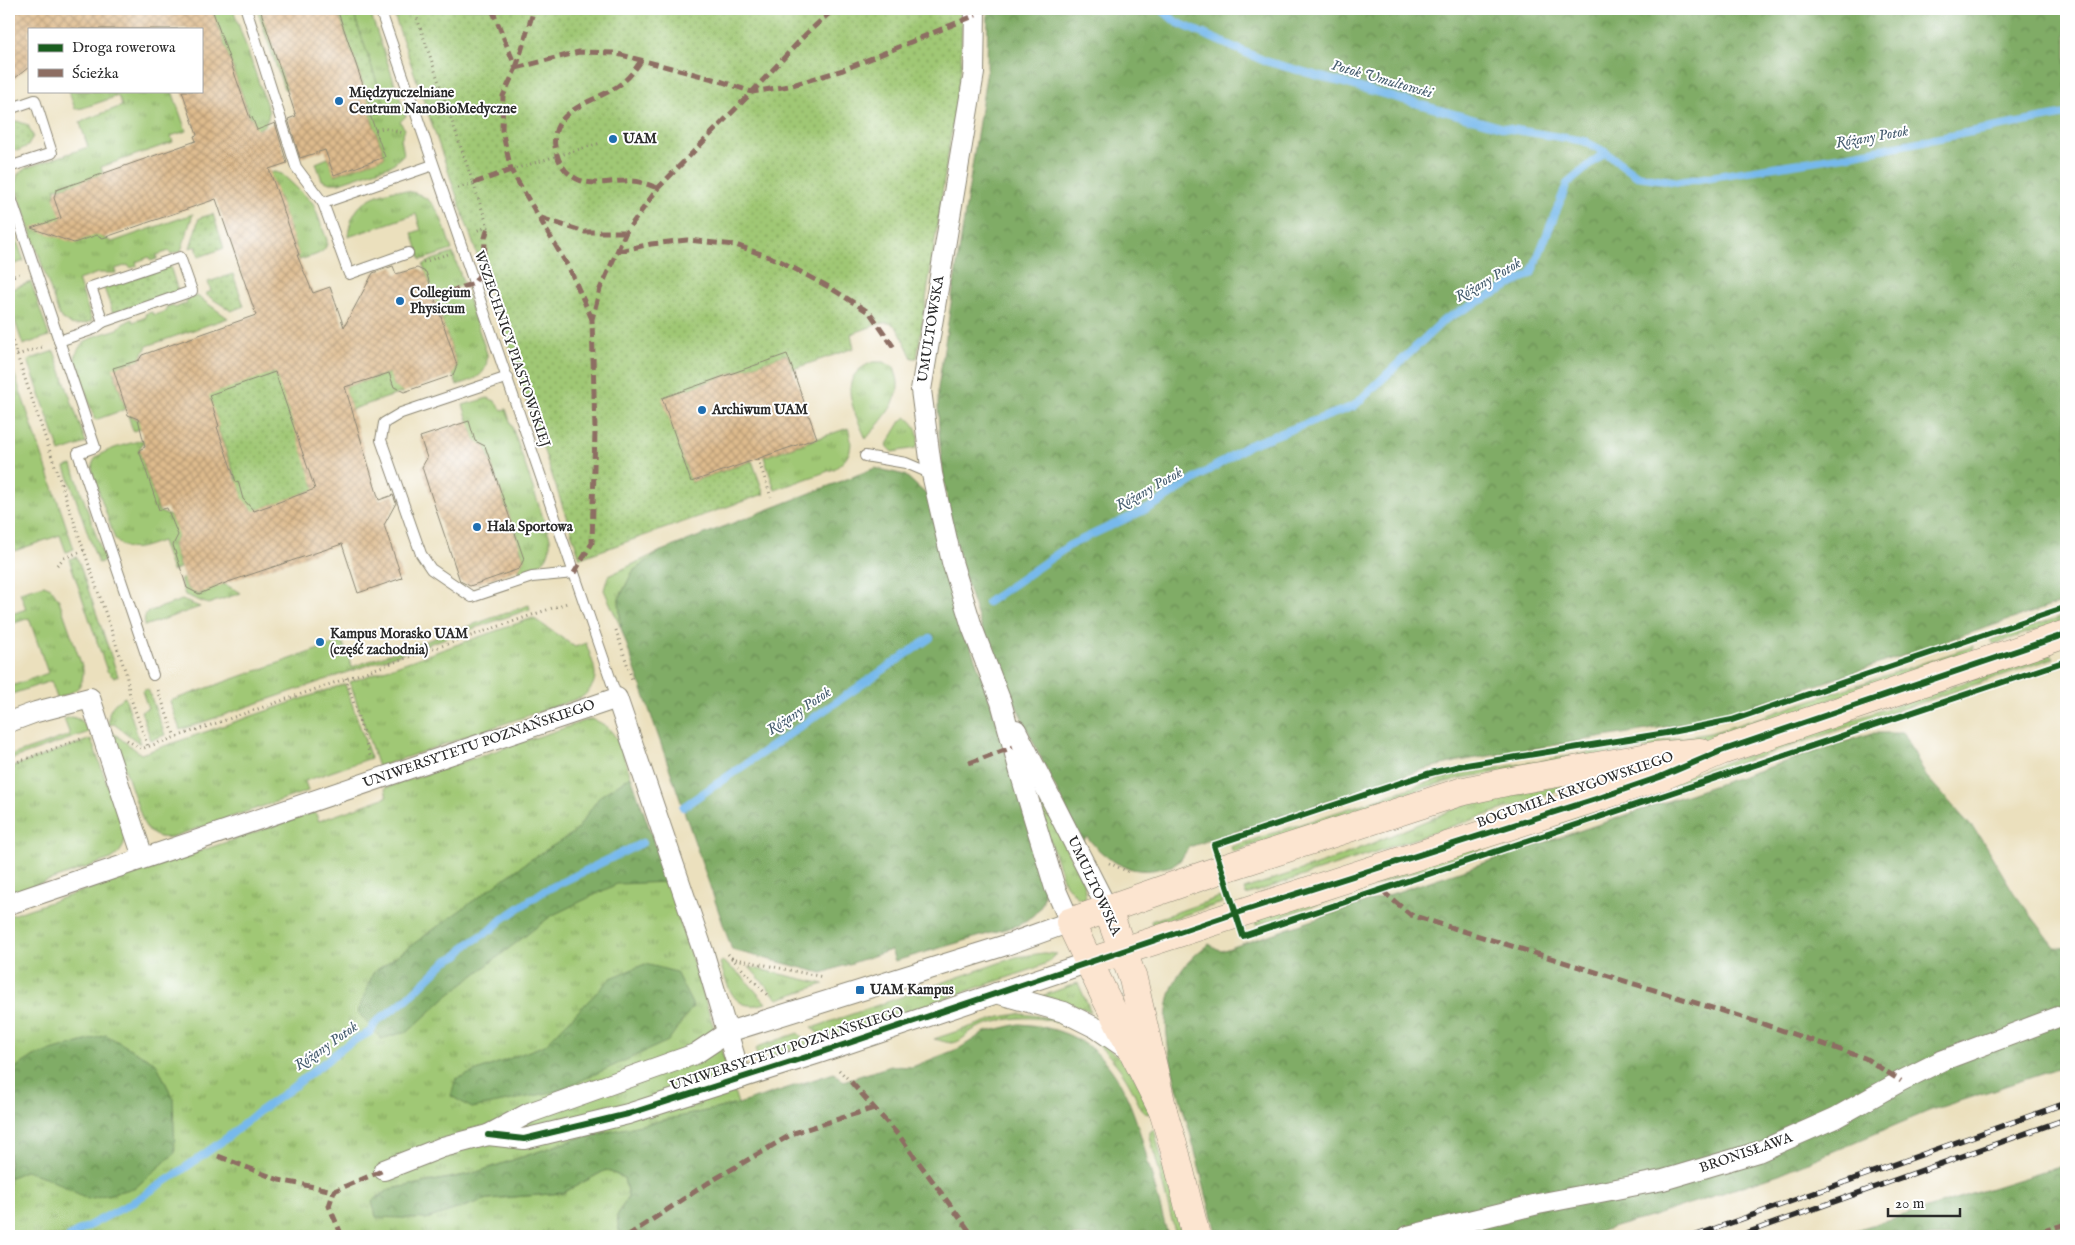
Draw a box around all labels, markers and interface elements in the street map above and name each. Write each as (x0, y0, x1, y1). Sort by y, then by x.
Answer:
legend (28, 28, 202, 92)
text: Droga rowerowa (72, 38, 176, 57)
water label: Potok Umultowski (1329, 55, 1436, 103)
text: Ścieżka (72, 64, 119, 83)
place label: Międzyuczelniane Centrum NanoBioMedyczne (349, 84, 517, 118)
marker: Międzyuczelniane Centrum NanoBioMedyczne (333, 95, 345, 107)
water label: Różany Potok (1834, 121, 1910, 153)
place label: UAM (622, 130, 658, 148)
marker: UAM (607, 133, 619, 145)
street label: WSZECHNICY PIASTOWSKIEJ (470, 248, 554, 450)
water label: Różany Potok (1451, 253, 1525, 307)
street label: UMULTOWSKA (914, 274, 948, 384)
place label: Collegium Physicum (410, 284, 471, 318)
marker: Collegium Physicum (394, 295, 406, 307)
place label: Archiwum UAM (711, 401, 809, 419)
marker: Archiwum UAM (696, 404, 708, 416)
water label: Różany Potok (1112, 463, 1186, 515)
place label: Hala Sportowa (487, 518, 574, 536)
marker: Hala Sportowa (471, 521, 483, 533)
place label: Kampus Morasko UAM (część zachodnia) (330, 625, 469, 659)
marker: Kampus Morasko UAM (część zachodnia) (314, 636, 326, 648)
water label: Różany Potok (763, 683, 835, 739)
street label: UNIWERSYTETU POZNAŃSKIEGO (360, 695, 598, 792)
street label: BOGUMIŁA KRYGOWSKIEGO (1474, 748, 1676, 832)
street label: UMULTOWSKA (1063, 833, 1125, 939)
place label: UAM Kampus (869, 981, 954, 999)
marker: UAM Kampus (854, 984, 866, 996)
street label: UNIWERSYTETU POZNAŃSKIEGO (668, 1002, 906, 1095)
water label: Różany Potok (290, 1017, 362, 1075)
street label: BRONISŁAWA (1697, 1128, 1795, 1177)
scale bar (1888, 1185, 1960, 1217)
text: 20 m (1895, 1194, 1925, 1213)

